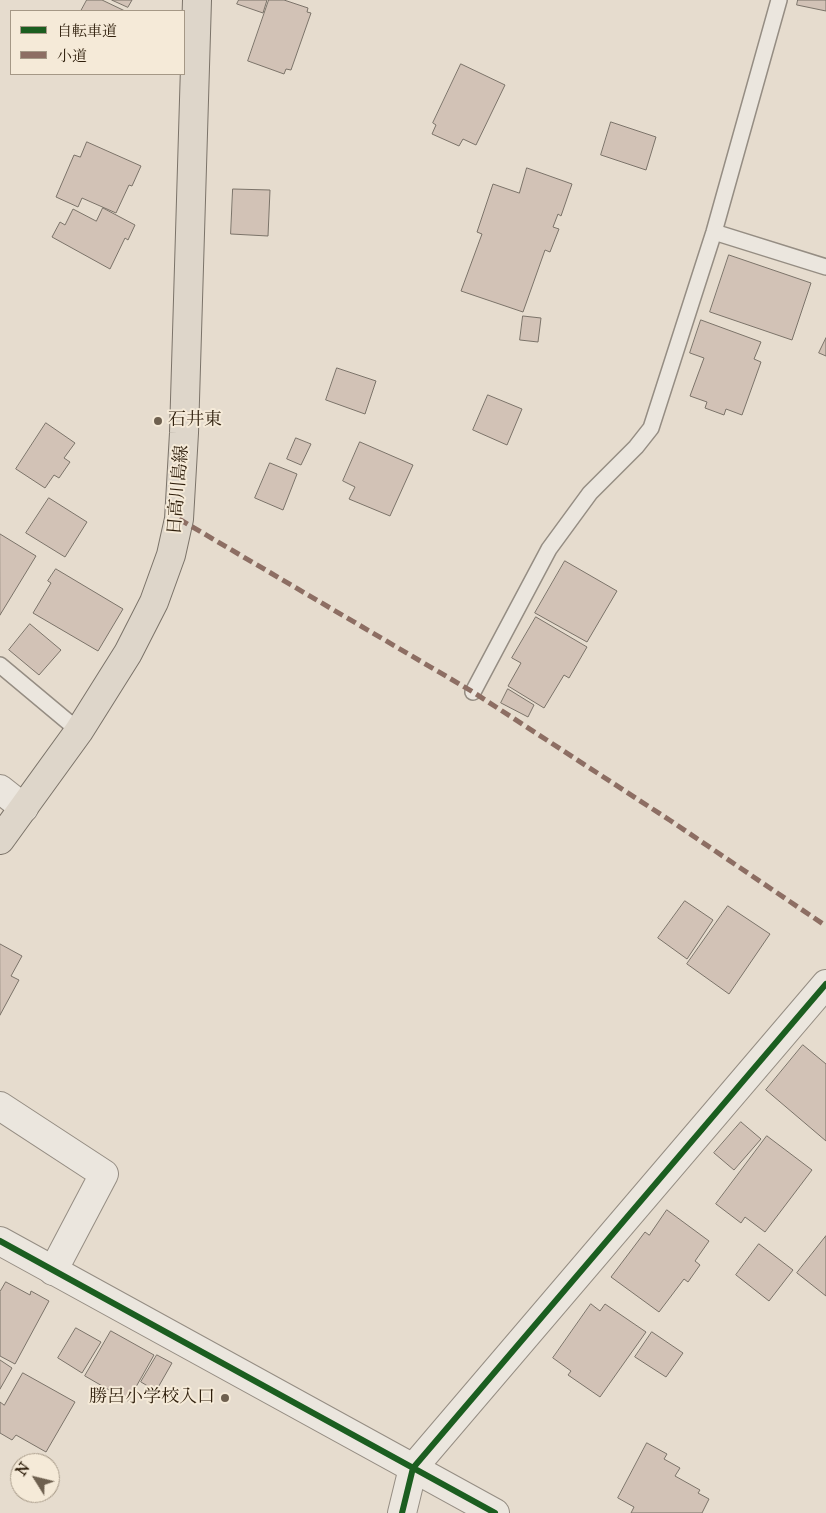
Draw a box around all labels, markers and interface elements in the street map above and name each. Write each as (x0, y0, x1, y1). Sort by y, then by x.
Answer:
legend (10, 10, 185, 75)
text: 自転車道 (57, 22, 117, 40)
text: 小道 (57, 47, 87, 65)
place label: 石井東 (168, 410, 222, 432)
marker: 石井東 (152, 415, 164, 427)
street label: 日高川島線 (164, 444, 194, 536)
place label: 勝呂小学校入口 (89, 1387, 215, 1409)
marker: 勝呂小学校入口 (219, 1392, 231, 1404)
north arrow (10, 1453, 60, 1503)
text: N (13, 1460, 34, 1479)

